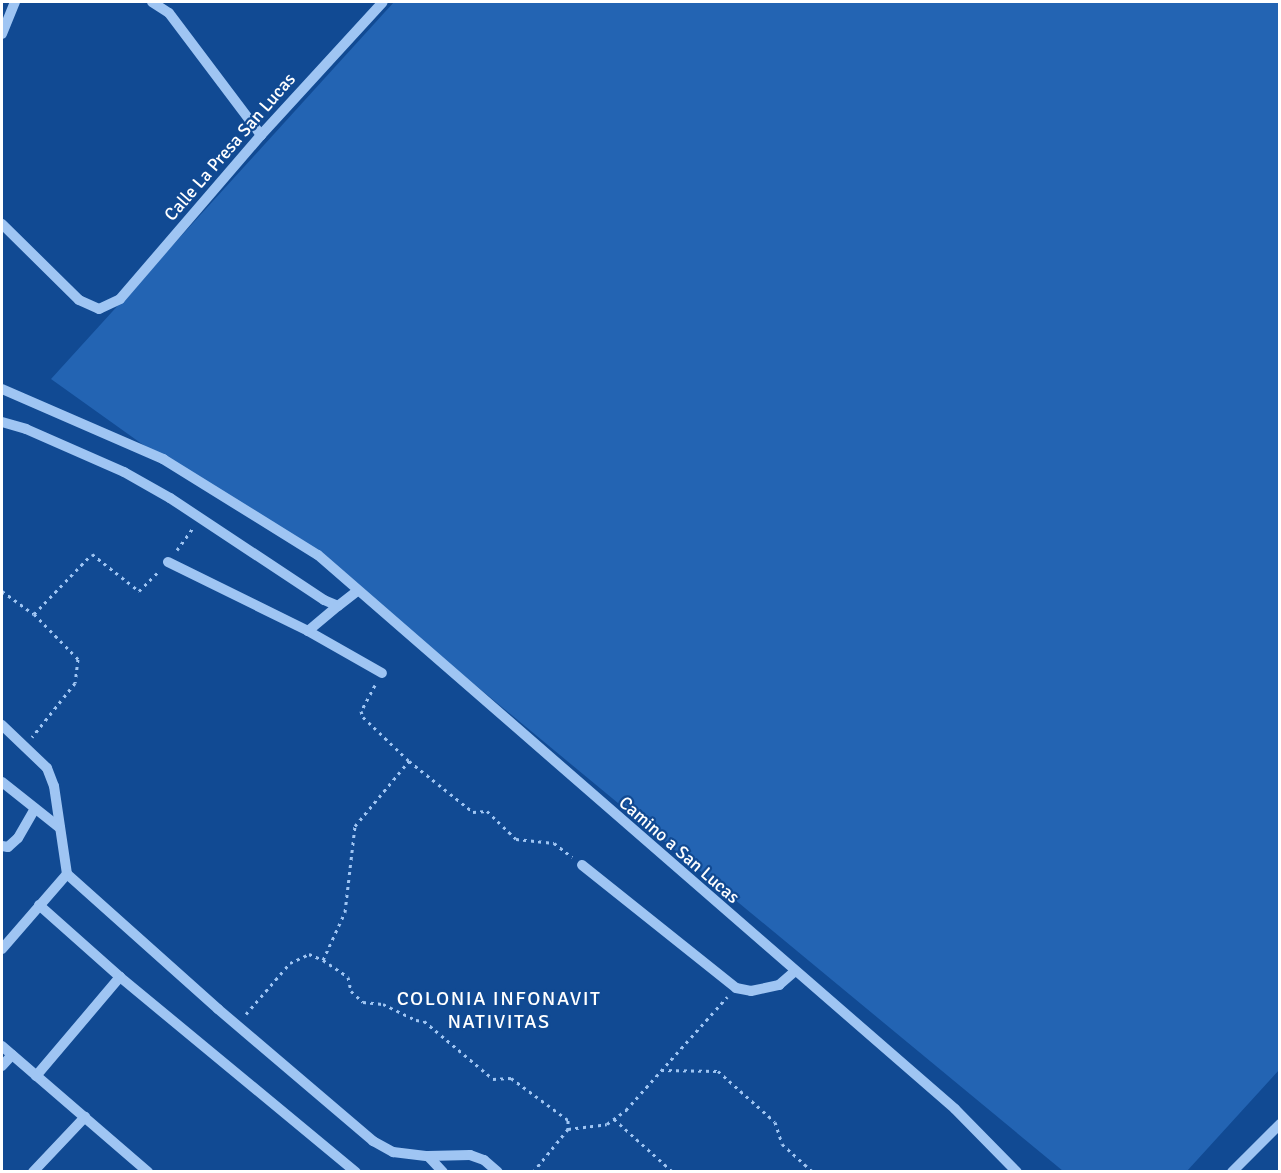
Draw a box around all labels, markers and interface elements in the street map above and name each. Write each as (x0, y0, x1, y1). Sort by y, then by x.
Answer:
street label: Calle La Presa San Lucas (160, 69, 300, 225)
street label: Camino a San Lucas (614, 792, 744, 908)
district label: COLONIA INFONAVIT NATIVITAS (397, 987, 601, 1034)

